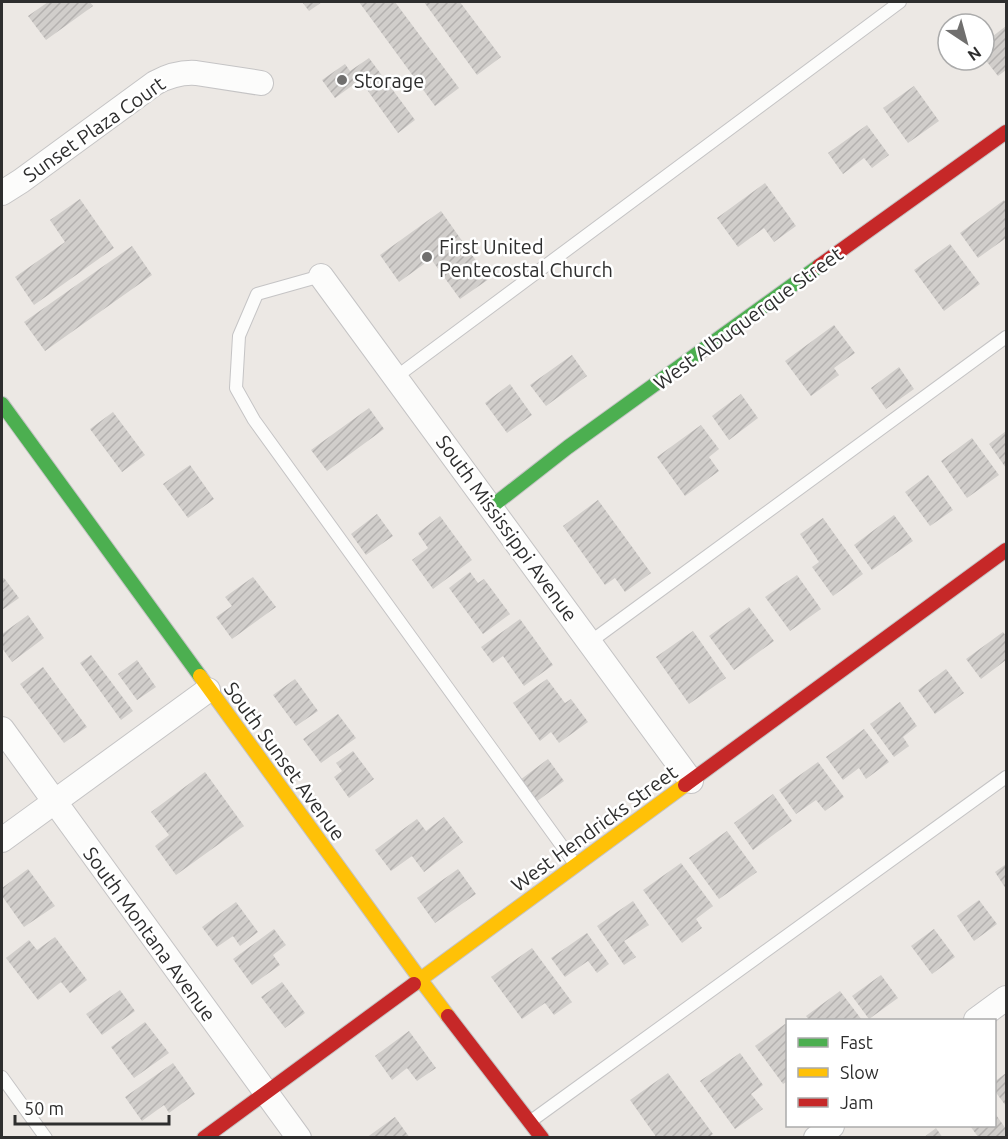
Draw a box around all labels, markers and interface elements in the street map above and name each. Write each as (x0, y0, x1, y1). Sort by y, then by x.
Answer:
north arrow (936, 12, 996, 72)
text: N (965, 43, 985, 65)
place label: Storage (354, 69, 424, 92)
street label: Sunset Plaza Court (19, 71, 169, 187)
marker: Storage (335, 73, 349, 87)
place label: First United Pentecostal Church (439, 235, 613, 281)
street label: West Albuquerque Street (649, 242, 847, 394)
marker: First United Pentecostal Church (420, 250, 434, 264)
street label: South Mississippi Avenue (432, 430, 582, 626)
street label: South Sunset Avenue (220, 677, 350, 845)
street label: West Hendricks Street (507, 760, 682, 896)
street label: South Montana Avenue (79, 842, 221, 1026)
legend (786, 1019, 996, 1127)
text: Fast (840, 1032, 873, 1052)
text: Slow (840, 1062, 879, 1082)
scale bar (15, 1088, 170, 1126)
text: Jam (840, 1092, 874, 1112)
text: 50 m (24, 1098, 64, 1118)

